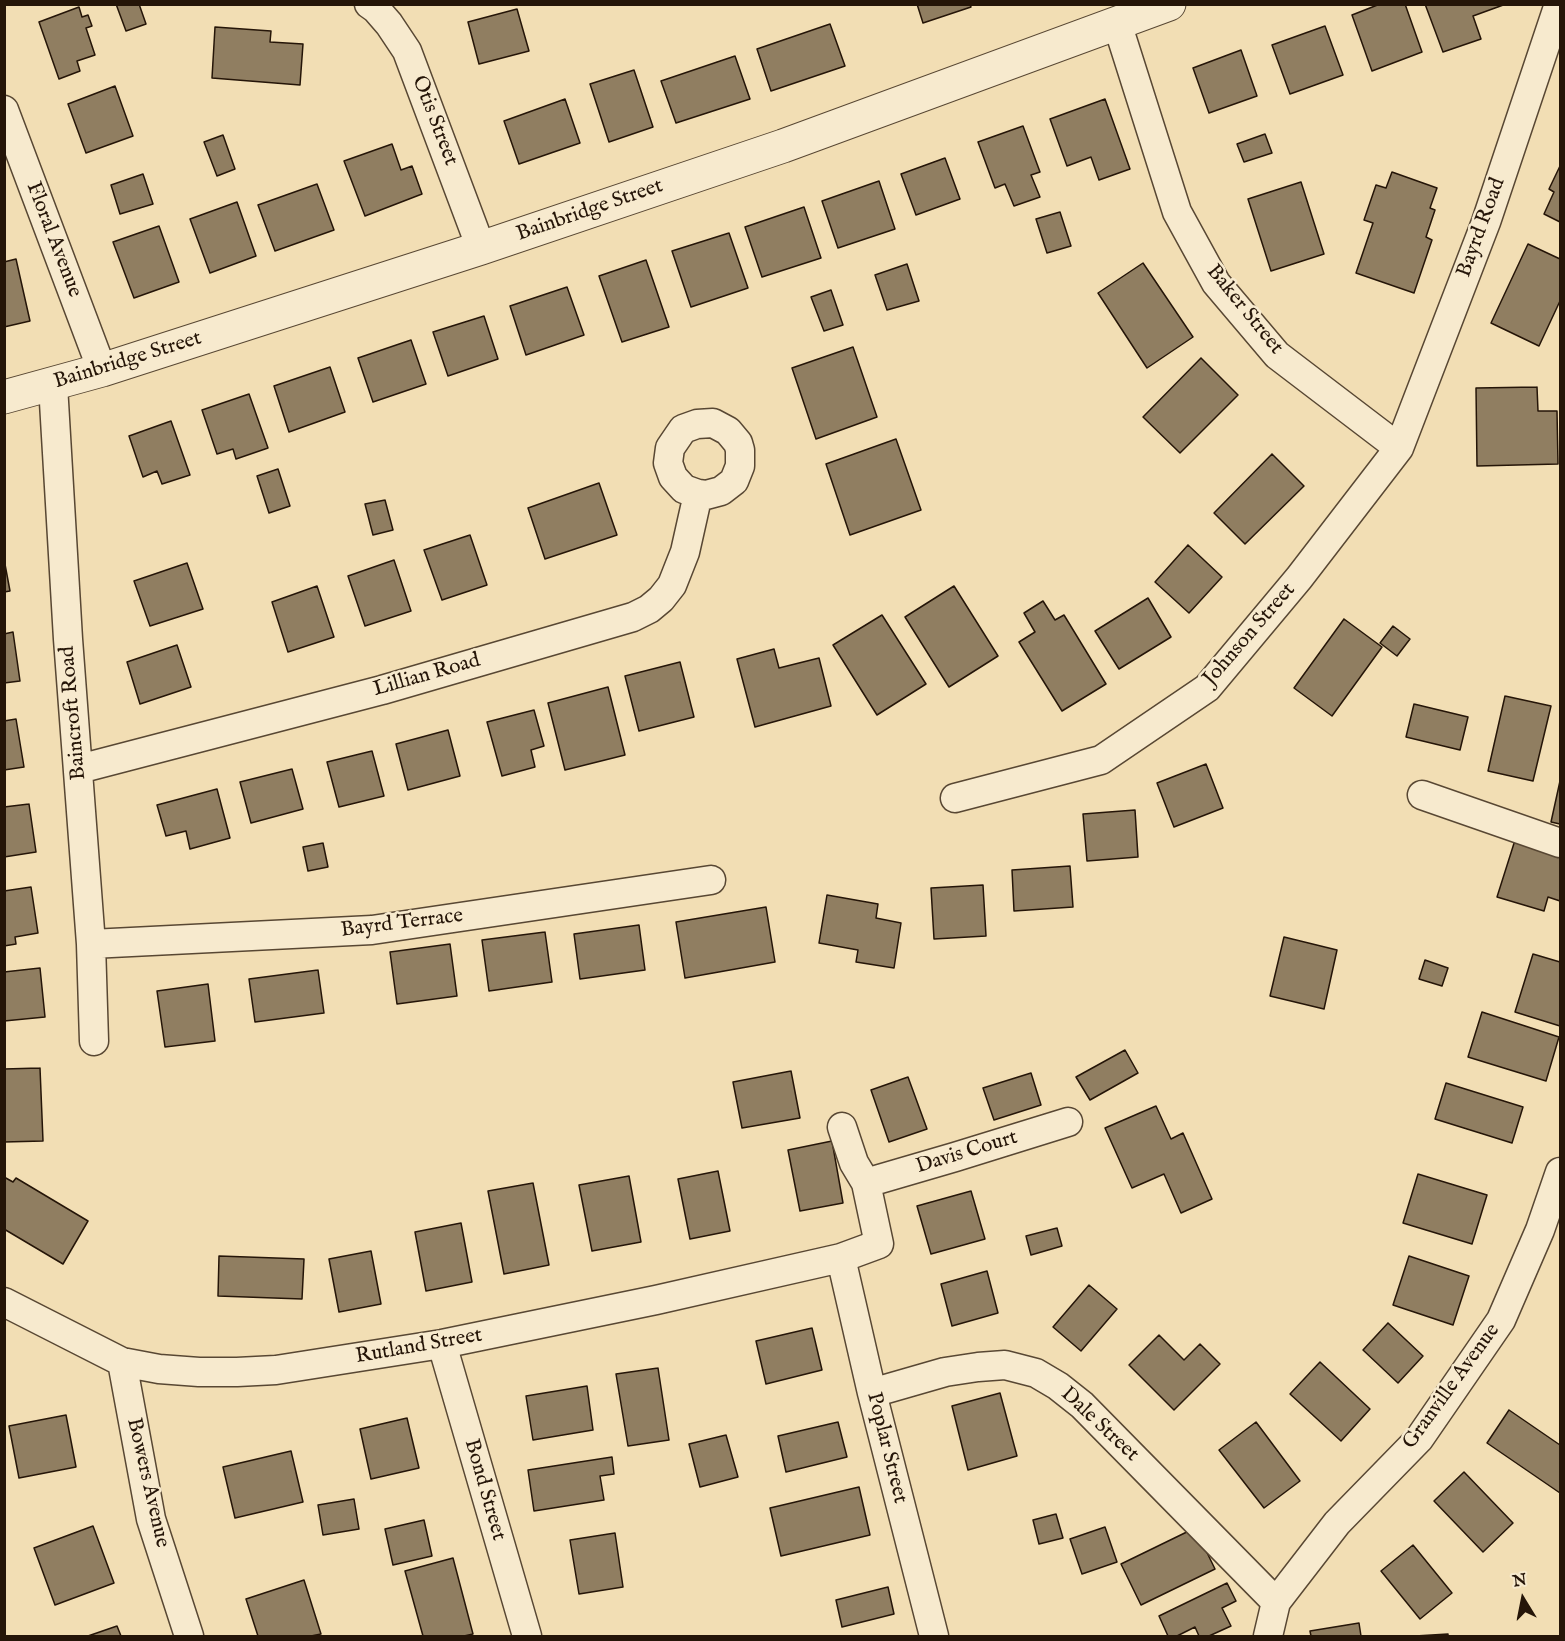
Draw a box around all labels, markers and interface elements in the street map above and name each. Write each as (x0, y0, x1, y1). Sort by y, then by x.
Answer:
street label: Otis Street (405, 72, 463, 170)
street label: Bainbridge Street (514, 174, 666, 248)
street label: Bayrd Road (1452, 175, 1512, 281)
street label: Floral Avenue (19, 179, 87, 301)
street label: Baker Street (1200, 260, 1288, 360)
street label: Bainbridge Street (51, 327, 205, 395)
street label: Johnson Street (1198, 578, 1302, 692)
street label: Baincroft Road (56, 645, 92, 781)
street label: Lillian Road (371, 649, 483, 703)
street label: Bayrd Terrace (339, 904, 465, 944)
street label: Davis Court (913, 1126, 1021, 1180)
street label: Granville Avenue (1398, 1319, 1506, 1455)
street label: Rutland Street (354, 1323, 484, 1371)
street label: Dale Street (1055, 1382, 1143, 1468)
street label: Poplar Street (860, 1390, 912, 1506)
street label: Bowers Avenue (120, 1416, 174, 1550)
street label: Bond Street (458, 1436, 510, 1544)
north arrow (1493, 1569, 1553, 1629)
text: N (1511, 1570, 1528, 1592)

